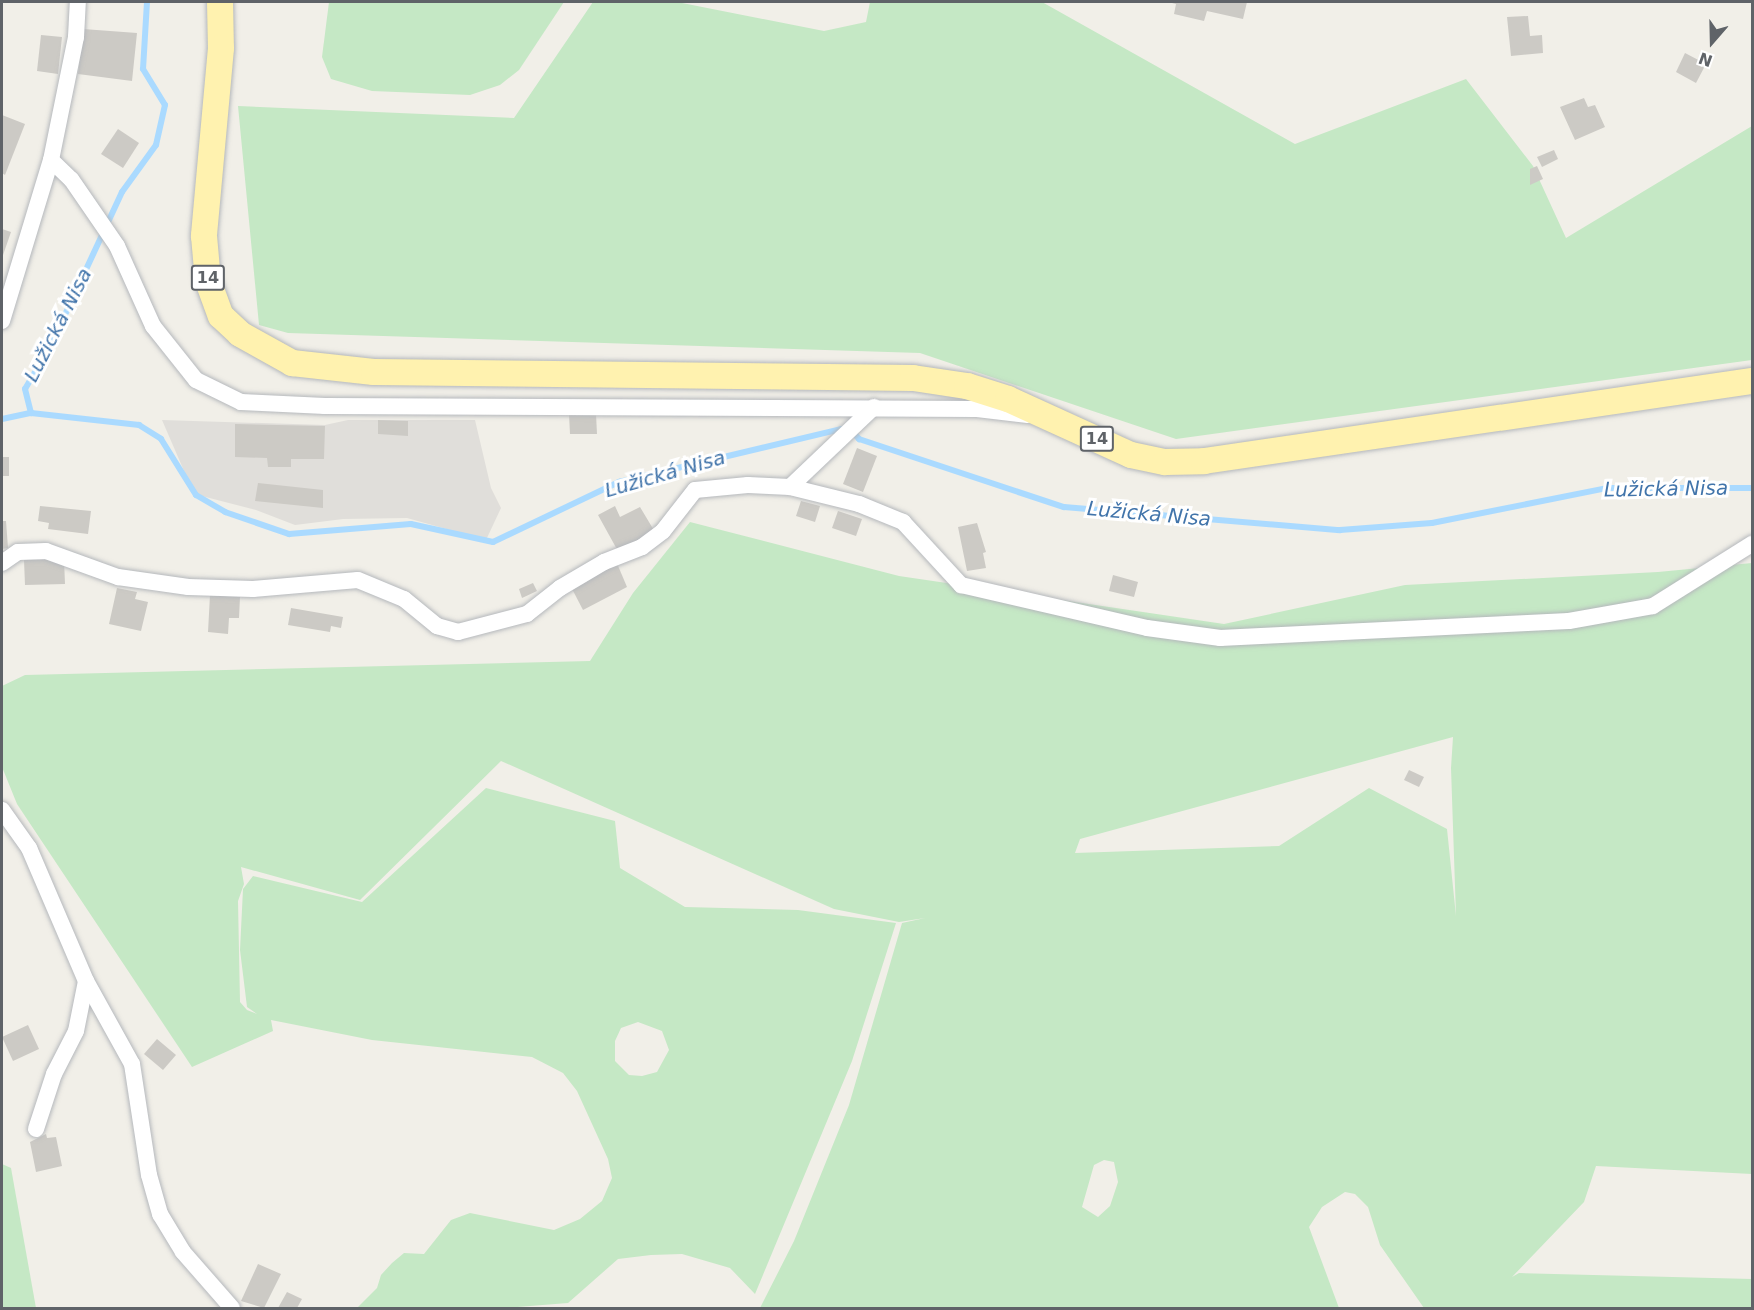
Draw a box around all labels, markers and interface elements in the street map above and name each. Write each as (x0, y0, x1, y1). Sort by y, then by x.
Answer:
north arrow (1682, 12, 1742, 72)
text: N (1696, 48, 1715, 71)
water label: Lužická Nisa (19, 264, 97, 386)
road number: 14 (190, 265, 226, 291)
road number: 14 (1079, 426, 1115, 452)
water label: Lužická Nisa (602, 445, 728, 503)
water label: Lužická Nisa (1604, 476, 1728, 502)
water label: Lužická Nisa (1086, 497, 1212, 531)

